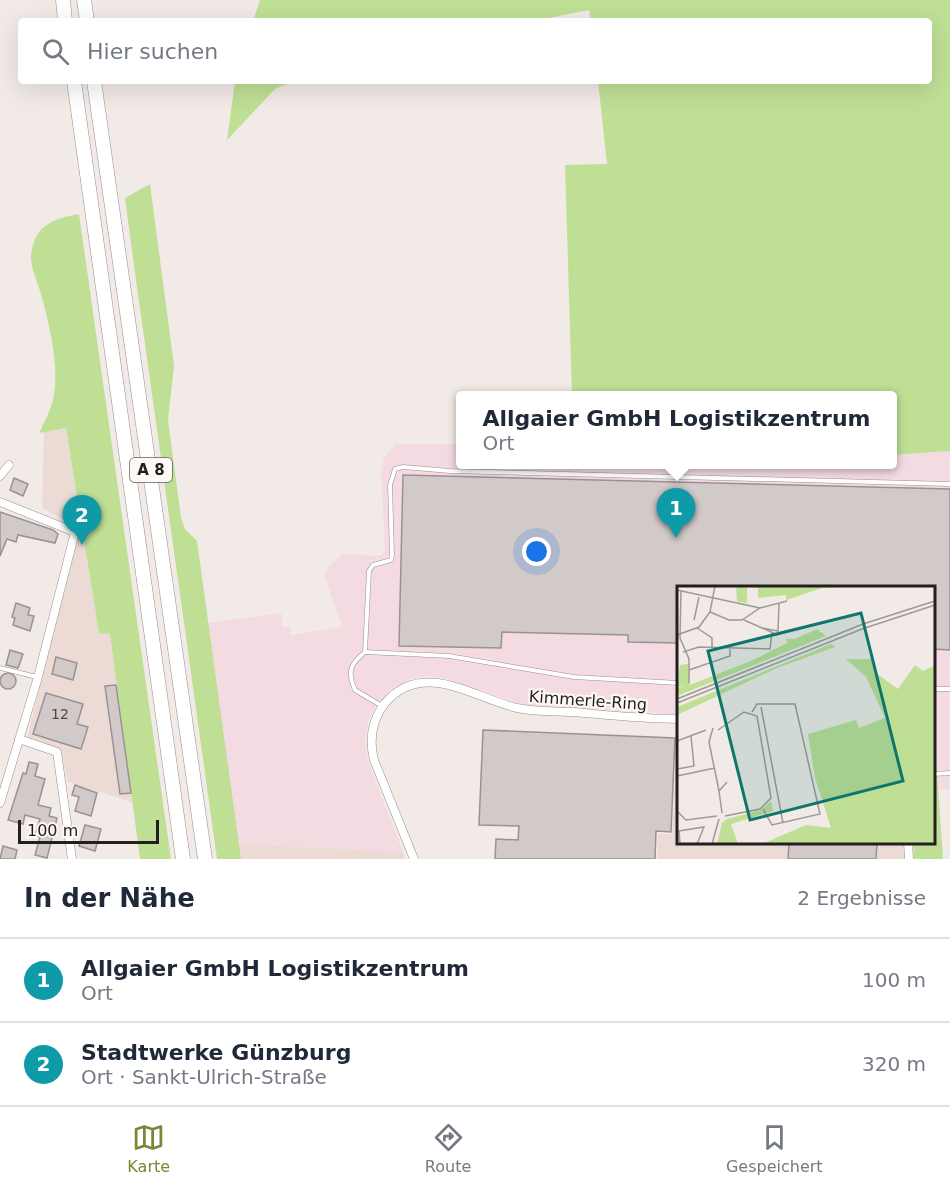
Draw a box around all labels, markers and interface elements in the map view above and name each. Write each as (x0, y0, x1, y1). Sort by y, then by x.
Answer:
search box (18, 18, 932, 84)
icon: search (39, 35, 72, 68)
text: Hier suchen (87, 39, 218, 64)
popup (456, 391, 897, 469)
text: Allgaier GmbH Logistikzentrum (482, 406, 871, 431)
text: Ort (482, 431, 514, 455)
road number: A 8 (130, 458, 172, 482)
pin: 1 (656, 488, 696, 538)
pin: 2 (62, 496, 101, 545)
your location (522, 537, 551, 566)
inset map (677, 586, 935, 844)
street label: Kimmerle-Ring (528, 687, 648, 714)
house number: 12 (51, 706, 69, 722)
scale bar (18, 817, 159, 844)
text: 100 m (27, 821, 78, 840)
text: In der Nähe (24, 883, 195, 913)
text: 2 Ergebnisse (797, 886, 926, 910)
text: Allgaier GmbH Logistikzentrum (81, 956, 469, 981)
text: 1 (37, 968, 50, 992)
text: 100 m (862, 968, 926, 992)
text: Ort (81, 981, 113, 1005)
text: Stadtwerke Günzburg (81, 1040, 351, 1065)
text: 2 (37, 1052, 50, 1076)
text: 320 m (862, 1052, 926, 1076)
text: Ort · Sankt-Ulrich-Straße (81, 1065, 327, 1089)
tab: Karte (127, 1121, 170, 1176)
tab: Route (425, 1121, 471, 1176)
tab: Gespeichert (726, 1121, 823, 1176)

